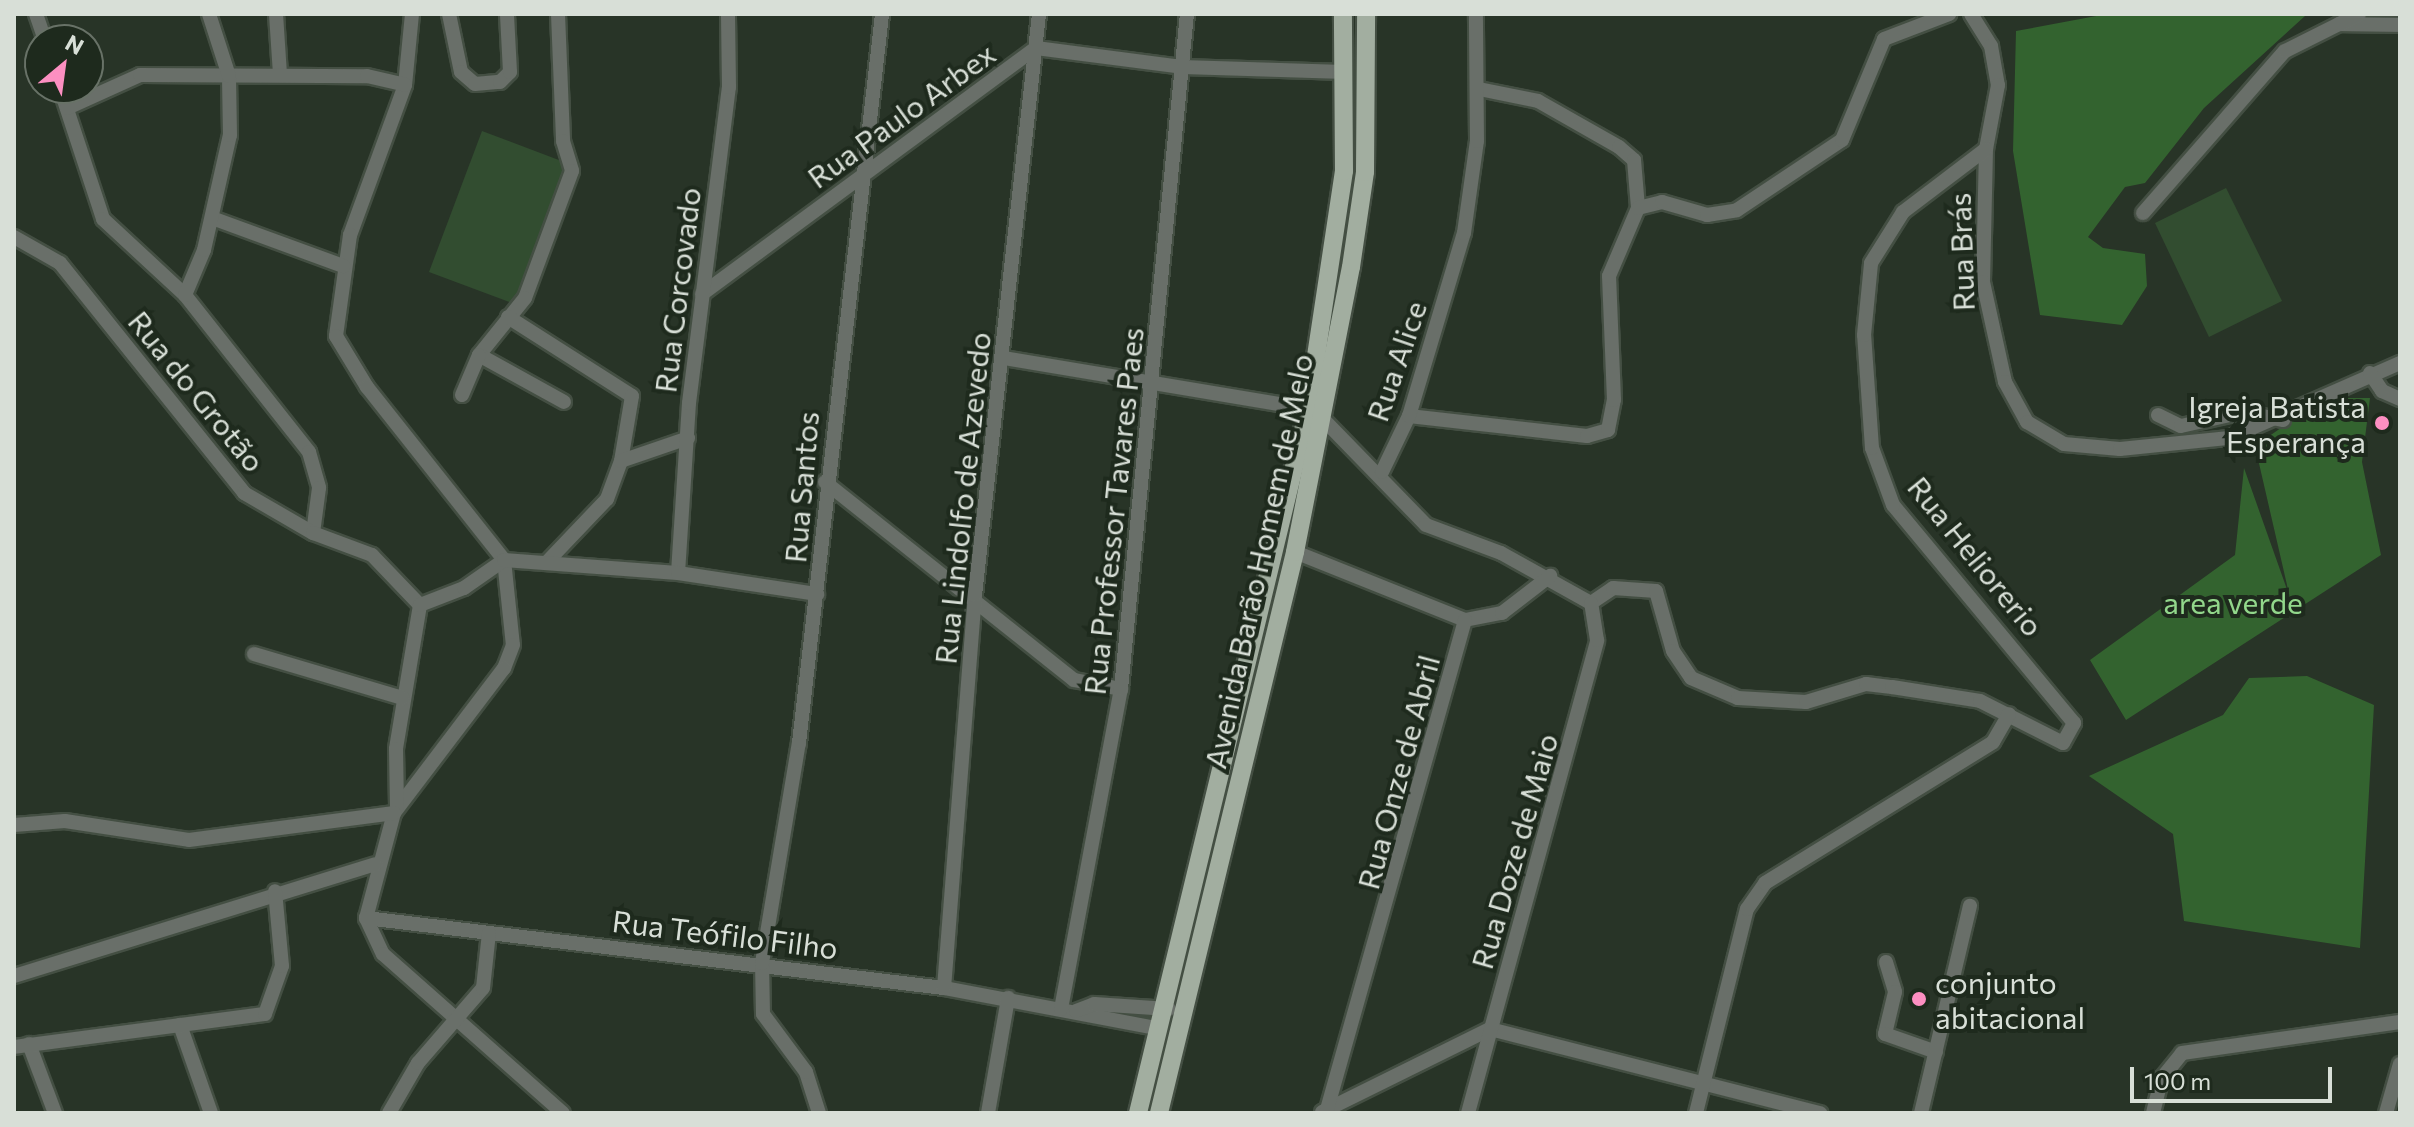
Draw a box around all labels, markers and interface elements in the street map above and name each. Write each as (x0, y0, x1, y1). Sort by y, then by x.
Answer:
north arrow (24, 24, 104, 104)
text: N (61, 29, 89, 60)
street label: Rua Paulo Arbex (800, 35, 1002, 195)
street label: Rua Corcovado (647, 185, 707, 395)
street label: Rua Brás (1941, 192, 1981, 312)
street label: Rua Alice (1359, 296, 1433, 426)
street label: Rua do Grotão (121, 303, 273, 479)
street label: Rua Professor Tavares Paes (1076, 325, 1150, 697)
street label: Rua Lindolfo de Azevedo (927, 330, 997, 666)
street label: Avenida Barão Homem de Melo (1196, 350, 1320, 772)
place label: Igreja Batista Esperança (2188, 388, 2366, 458)
street label: Rua Santos (776, 410, 826, 564)
marker: Igreja Batista Esperança (2373, 414, 2391, 432)
street label: Rua Heliorerio (1901, 469, 2051, 643)
park label: area verde (2163, 584, 2303, 620)
street label: Rua Onze de Abril (1349, 651, 1447, 893)
street label: Rua Doze de Maio (1463, 729, 1565, 973)
street label: Rua Teófilo Filho (610, 902, 840, 966)
place label: conjunto abitacional (1935, 964, 2085, 1034)
marker: conjunto abitacional (1910, 990, 1928, 1008)
scale bar (2134, 1051, 2336, 1101)
text: 100 m (2144, 1066, 2211, 1095)

